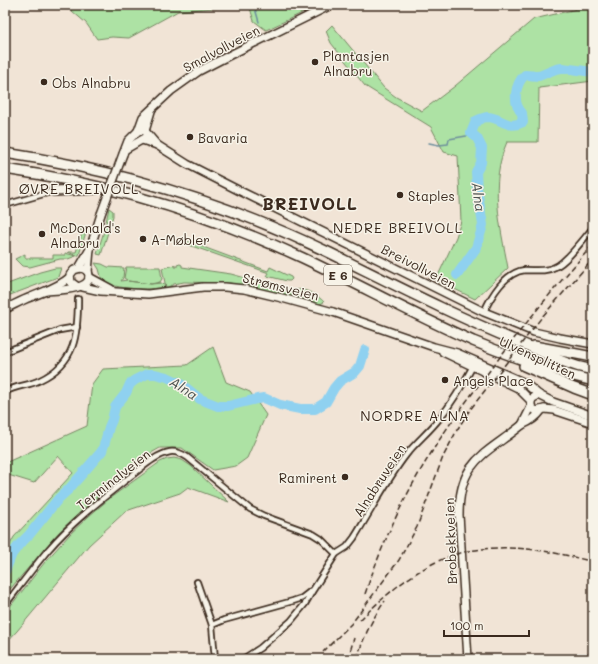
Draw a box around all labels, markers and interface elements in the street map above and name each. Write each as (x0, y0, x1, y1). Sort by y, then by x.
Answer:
street label: Smalvollveien (180, 21, 262, 75)
place label: Plantasjen Alnabru (323, 47, 389, 79)
marker: Plantasjen Alnabru (310, 57, 320, 67)
place label: Obs Alnabru (52, 74, 131, 91)
marker: Obs Alnabru (39, 77, 49, 87)
place label: Bavaria (198, 129, 248, 146)
marker: Bavaria (185, 132, 195, 142)
district label: ØVRE BREIVOLL (19, 179, 139, 198)
water label: Alna (468, 181, 490, 213)
place label: Staples (408, 187, 455, 204)
marker: Staples (395, 190, 405, 200)
district label: BREIVOLL (262, 192, 358, 214)
district label: NEDRE BREIVOLL (333, 218, 463, 237)
place label: McDonald's Alnabru (50, 219, 121, 251)
marker: McDonald's Alnabru (37, 229, 47, 239)
place label: A-Møbler (151, 231, 210, 248)
marker: A-Møbler (138, 234, 148, 244)
street label: Breivollveien (379, 240, 459, 292)
road number: E 6 (324, 265, 352, 285)
street label: Strømsveien (241, 268, 321, 304)
street label: Ulvensplitten (497, 332, 579, 382)
water label: Alna (166, 372, 202, 404)
place label: Angels Place (453, 372, 534, 389)
marker: Angels Place (440, 375, 450, 385)
district label: NORDRE ALNA (360, 406, 470, 425)
street label: Alnabruveien (349, 440, 409, 520)
street label: Terminalveien (73, 445, 153, 513)
place label: Ramirent (279, 469, 337, 486)
marker: Ramirent (340, 472, 350, 482)
street label: Brobekkveien (440, 497, 460, 585)
scale bar (444, 612, 529, 638)
text: 100 m (450, 617, 484, 633)

